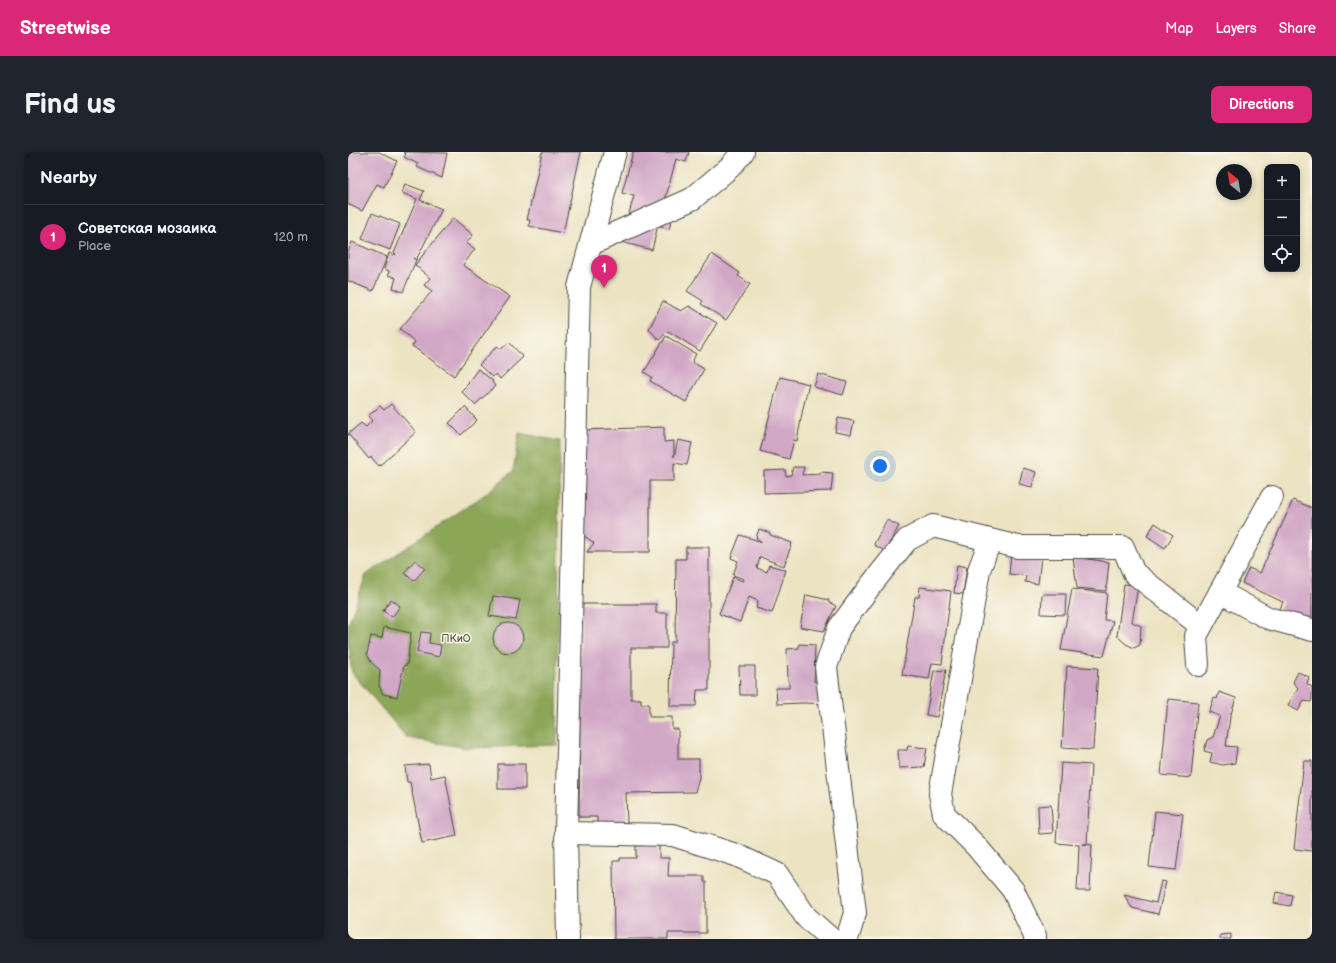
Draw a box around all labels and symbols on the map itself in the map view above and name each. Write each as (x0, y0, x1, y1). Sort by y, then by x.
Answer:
north arrow (1216, 164, 1252, 200)
pin: 1 (591, 255, 617, 288)
your location (870, 456, 890, 476)
park label: ПКиО (441, 632, 471, 645)

